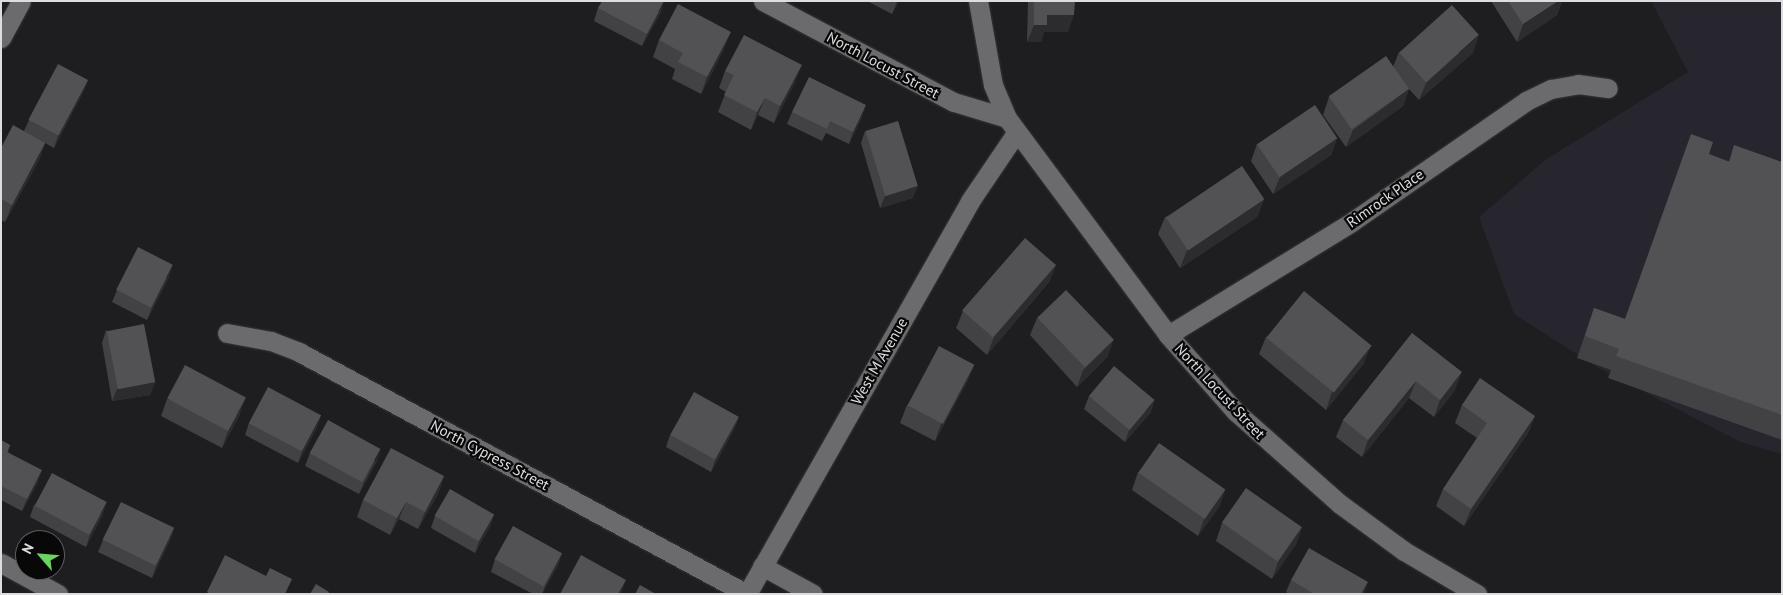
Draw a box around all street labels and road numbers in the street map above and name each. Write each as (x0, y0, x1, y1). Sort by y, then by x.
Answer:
street label: North Locust Street (824, 28, 942, 102)
street label: Rimrock Place (1343, 165, 1427, 231)
street label: West M Avenue (847, 314, 911, 408)
street label: North Locust Street (1171, 339, 1269, 443)
street label: North Cypress Street (428, 416, 552, 494)

